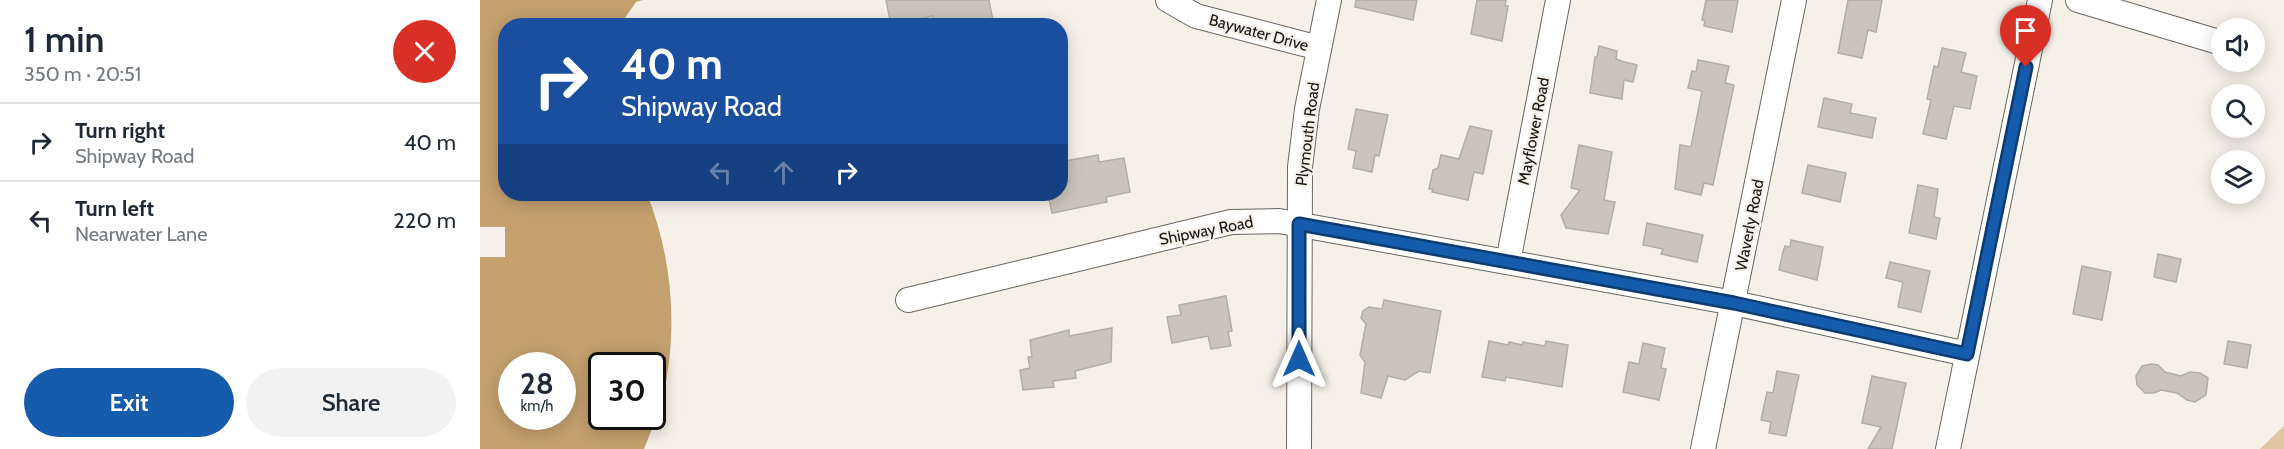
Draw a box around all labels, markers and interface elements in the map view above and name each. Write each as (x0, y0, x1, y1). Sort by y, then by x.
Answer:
pin (2000, 5, 2051, 67)
street label: Baywater Drive (1207, 10, 1311, 55)
icon: arrive (2009, 14, 2042, 47)
text: 1 min (24, 17, 104, 61)
map controls (2211, 18, 2265, 204)
button: sound (2211, 18, 2265, 72)
button: close (393, 20, 456, 83)
text: 40 m (621, 38, 723, 90)
icon: right (522, 42, 600, 120)
text: 350 m · 20:51 (24, 62, 141, 86)
street label: Mayflower Road (1514, 76, 1553, 186)
street label: Plymouth Road (1292, 81, 1323, 187)
button: search (2211, 84, 2265, 138)
text: Shipway Road (621, 90, 782, 123)
text: Turn right (75, 117, 165, 144)
icon: right (24, 126, 57, 159)
text: 40 m (404, 129, 456, 156)
text: Shipway Road (75, 144, 194, 168)
button: layers (2211, 150, 2265, 204)
icon: left (704, 156, 737, 189)
icon: ahead (767, 156, 800, 189)
icon: right (830, 156, 863, 189)
street label: Waverly Road (1731, 178, 1768, 273)
text: Turn left (75, 195, 154, 222)
icon: left (24, 204, 57, 237)
text: 220 m (393, 207, 456, 234)
street label: Shipway Road (1157, 212, 1255, 249)
text: Nearwater Lane (75, 222, 208, 246)
position arrow (1267, 327, 1331, 391)
speed limit sign: 30 (588, 352, 666, 430)
text: 28 (520, 365, 554, 402)
button: Exit (24, 368, 234, 437)
button: Share (246, 368, 456, 437)
text: km/h (521, 397, 553, 415)

